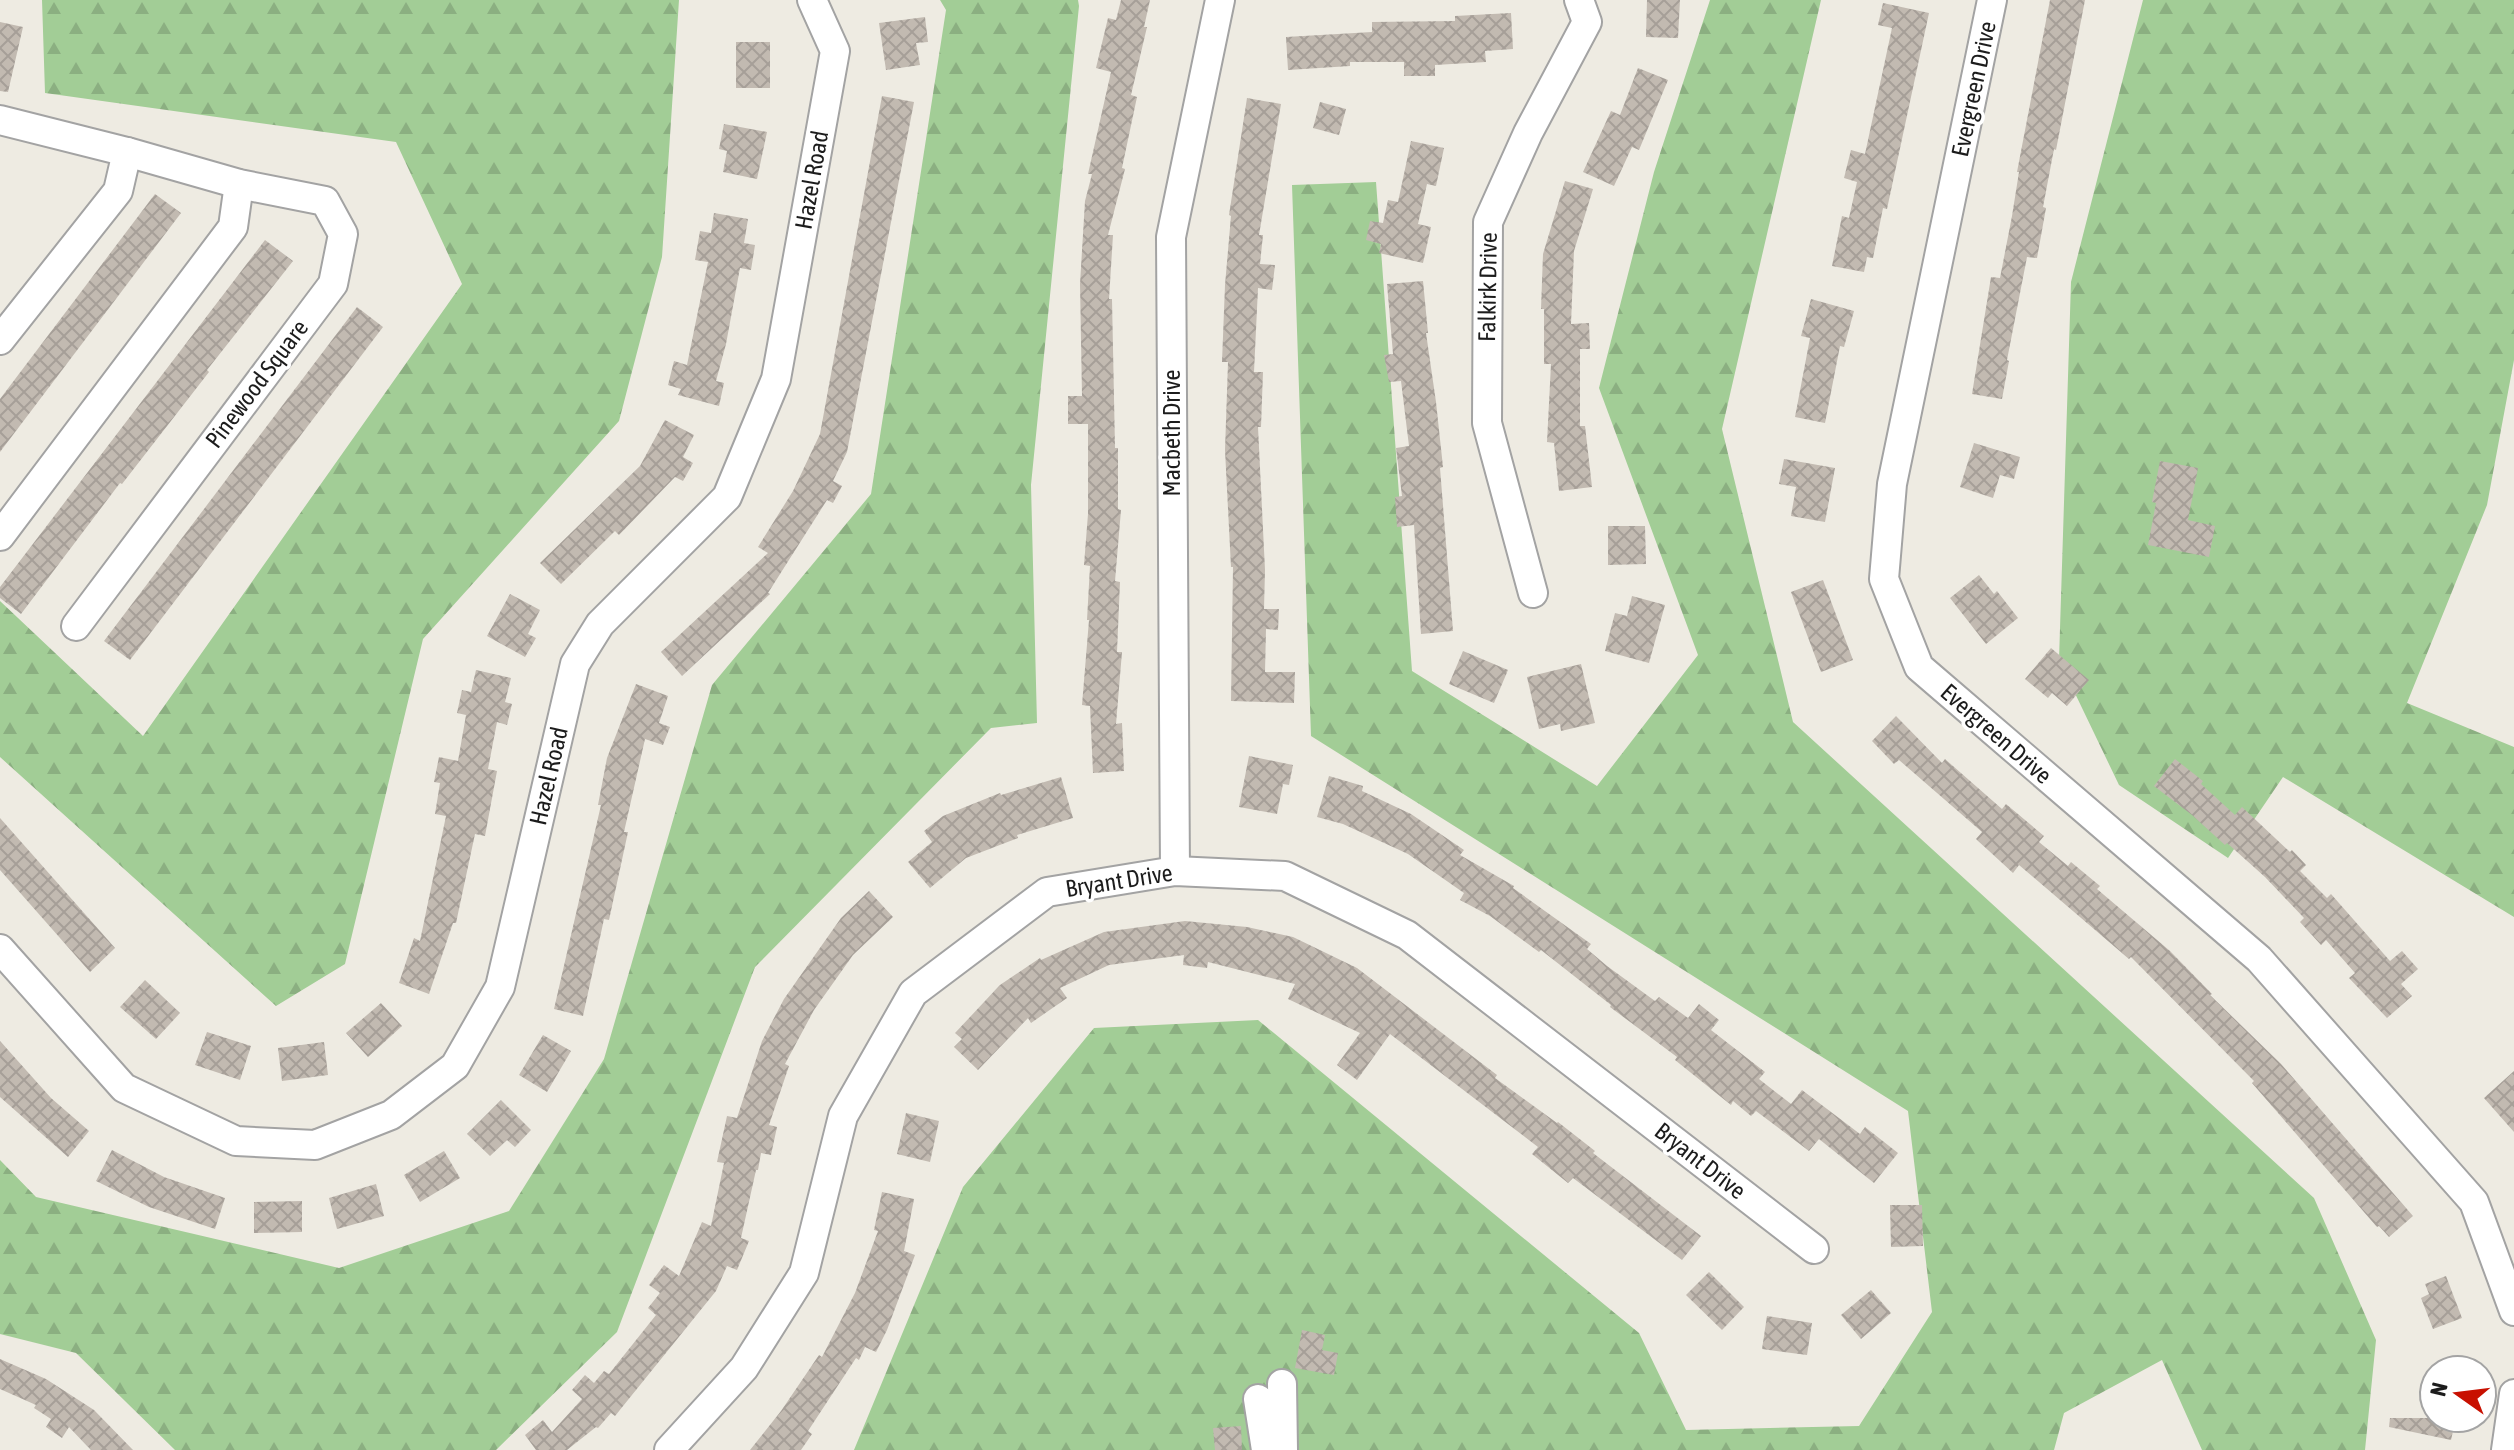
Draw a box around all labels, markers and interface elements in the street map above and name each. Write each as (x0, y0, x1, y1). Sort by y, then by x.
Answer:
street label: Evergreen Drive (1946, 19, 2001, 159)
street label: Hazel Road (790, 128, 833, 231)
street label: Falkirk Drive (1473, 232, 1502, 342)
street label: Pinewood Square (200, 315, 313, 453)
street label: Macbeth Drive (1158, 370, 1185, 496)
street label: Evergreen Drive (1936, 678, 2057, 789)
street label: Hazel Road (524, 724, 573, 828)
street label: Bryant Drive (1064, 859, 1174, 902)
street label: Bryant Drive (1650, 1117, 1751, 1204)
north arrow (2418, 1354, 2498, 1434)
text: N (2424, 1380, 2453, 1399)

